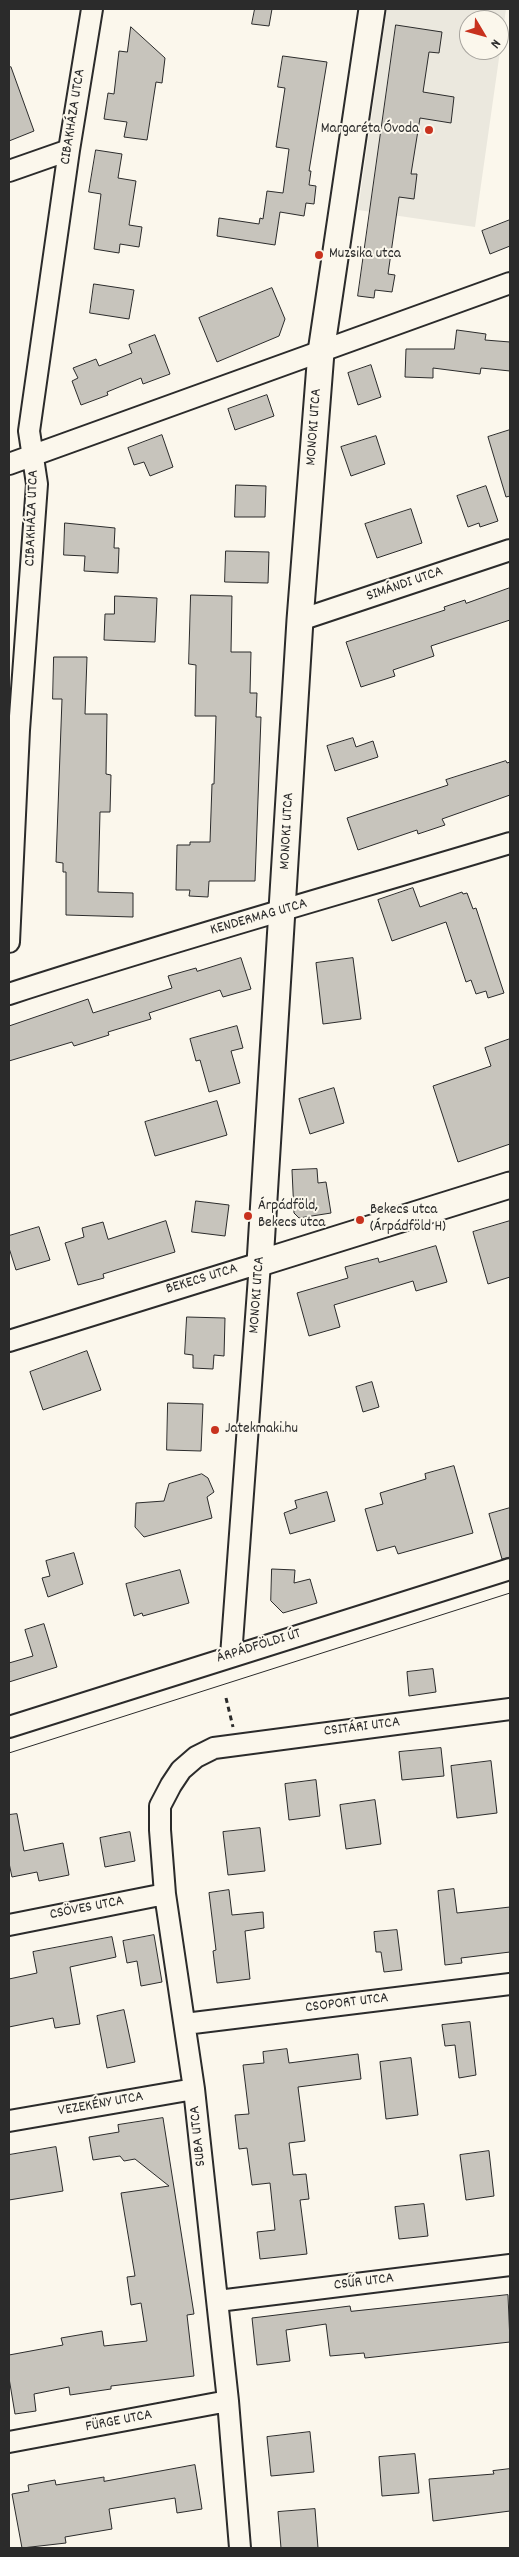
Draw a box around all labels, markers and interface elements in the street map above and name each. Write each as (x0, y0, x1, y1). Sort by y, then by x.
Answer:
north arrow (459, 10, 509, 60)
text: N (485, 35, 505, 52)
street label: CIBAKHÁZA UTCA (58, 68, 90, 166)
place label: Margaréta Óvoda (321, 121, 419, 139)
marker: Margaréta Óvoda (423, 124, 435, 136)
place label: Muzsika utca (329, 246, 401, 264)
marker: Muzsika utca (313, 249, 325, 261)
street label: MONOKI UTCA (303, 388, 327, 466)
street label: CIBAKHÁZA UTCA (22, 469, 44, 567)
street label: SIMÁNDI UTCA (364, 563, 446, 607)
street label: MONOKI UTCA (277, 792, 299, 870)
street label: KENDERMAG UTCA (209, 896, 309, 940)
place label: Árpádföld, Bekecs utca (258, 1198, 325, 1233)
place label: Bekecs utca (Árpádföld H) (370, 1202, 446, 1237)
marker: Árpádföld, Bekecs utca (242, 1210, 254, 1222)
marker: Bekecs utca (Árpádföld H) (354, 1214, 366, 1226)
street label: MONOKI UTCA (246, 1256, 270, 1334)
street label: BEKECS UTCA (164, 1261, 240, 1299)
place label: Jatekmaki.hu (225, 1421, 298, 1439)
marker: Jatekmaki.hu (209, 1424, 221, 1436)
street label: ÁRPÁDFÖLDI ÚT (215, 1626, 303, 1668)
street label: CSITÁRI UTCA (323, 1714, 401, 1742)
street label: CSÖVES UTCA (48, 1893, 126, 1925)
street label: CSOPORT UTCA (304, 1990, 390, 2018)
street label: VEZEKÉNY UTCA (57, 2089, 145, 2121)
street label: SUBA UTCA (187, 2105, 211, 2167)
street label: CSŰR UTCA (333, 2270, 395, 2296)
street label: FÜRGE UTCA (84, 2407, 154, 2437)

